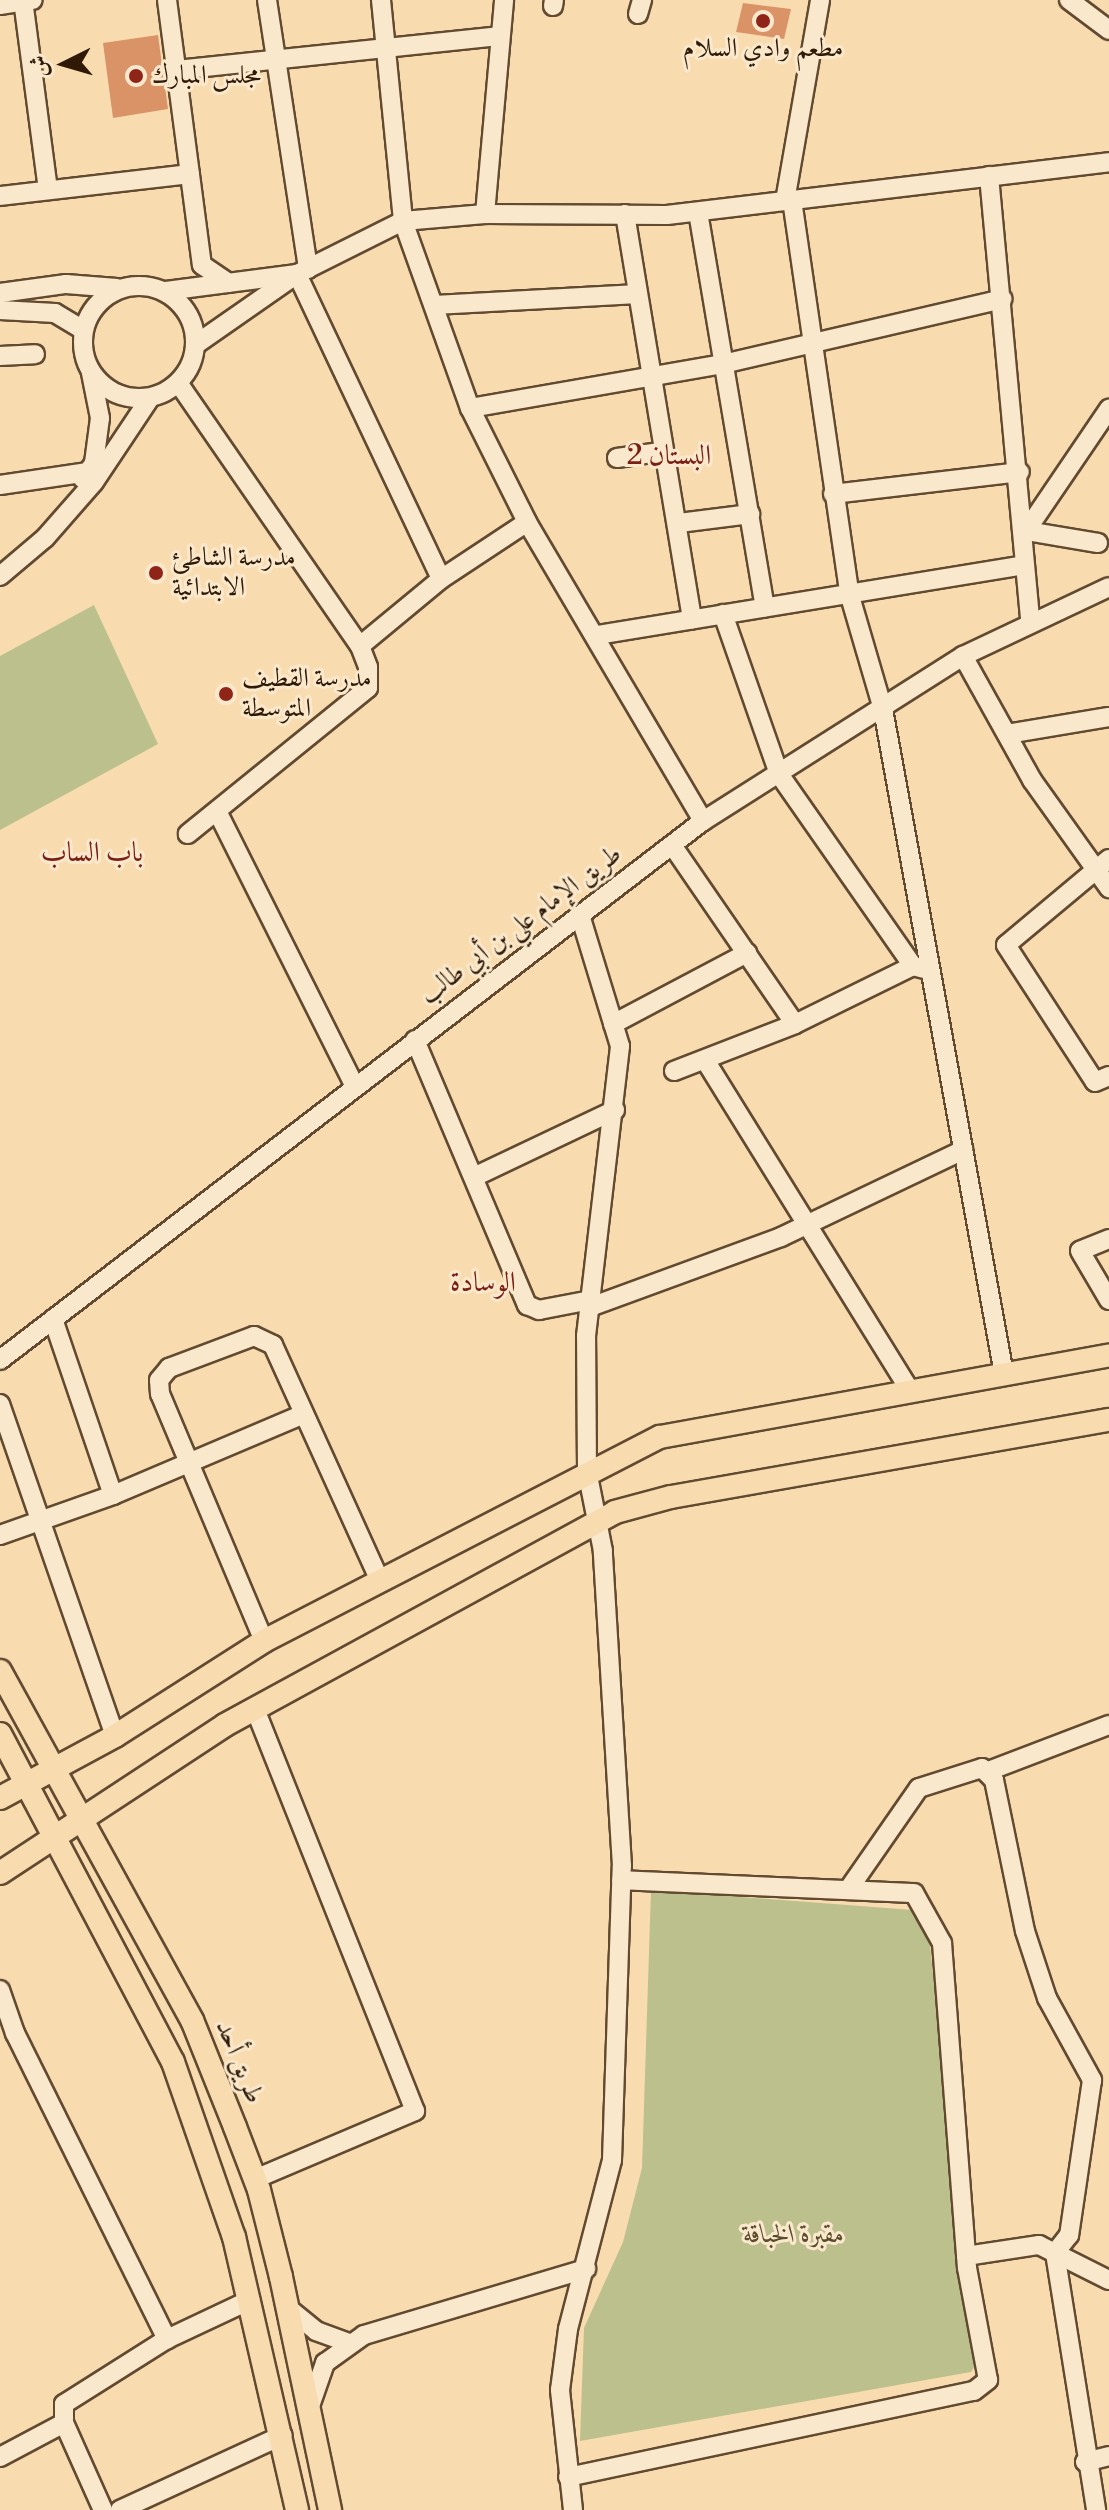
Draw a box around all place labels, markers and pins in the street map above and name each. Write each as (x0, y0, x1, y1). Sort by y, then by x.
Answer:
marker: مطعم وادي السلام (754, 12, 772, 30)
place label: مطعم وادي السلام (683, 33, 843, 65)
place label: مجلس المبارك (152, 60, 261, 92)
marker: مجلس المبارك (127, 67, 145, 85)
place label: مدرسة الشاطئ الابتدائية (172, 542, 296, 604)
marker: مدرسة الشاطئ الابتدائية (147, 564, 165, 582)
place label: مدرسة القطيف المتوسطة (242, 663, 372, 724)
marker: مدرسة القطيف المتوسطة (217, 685, 235, 703)

